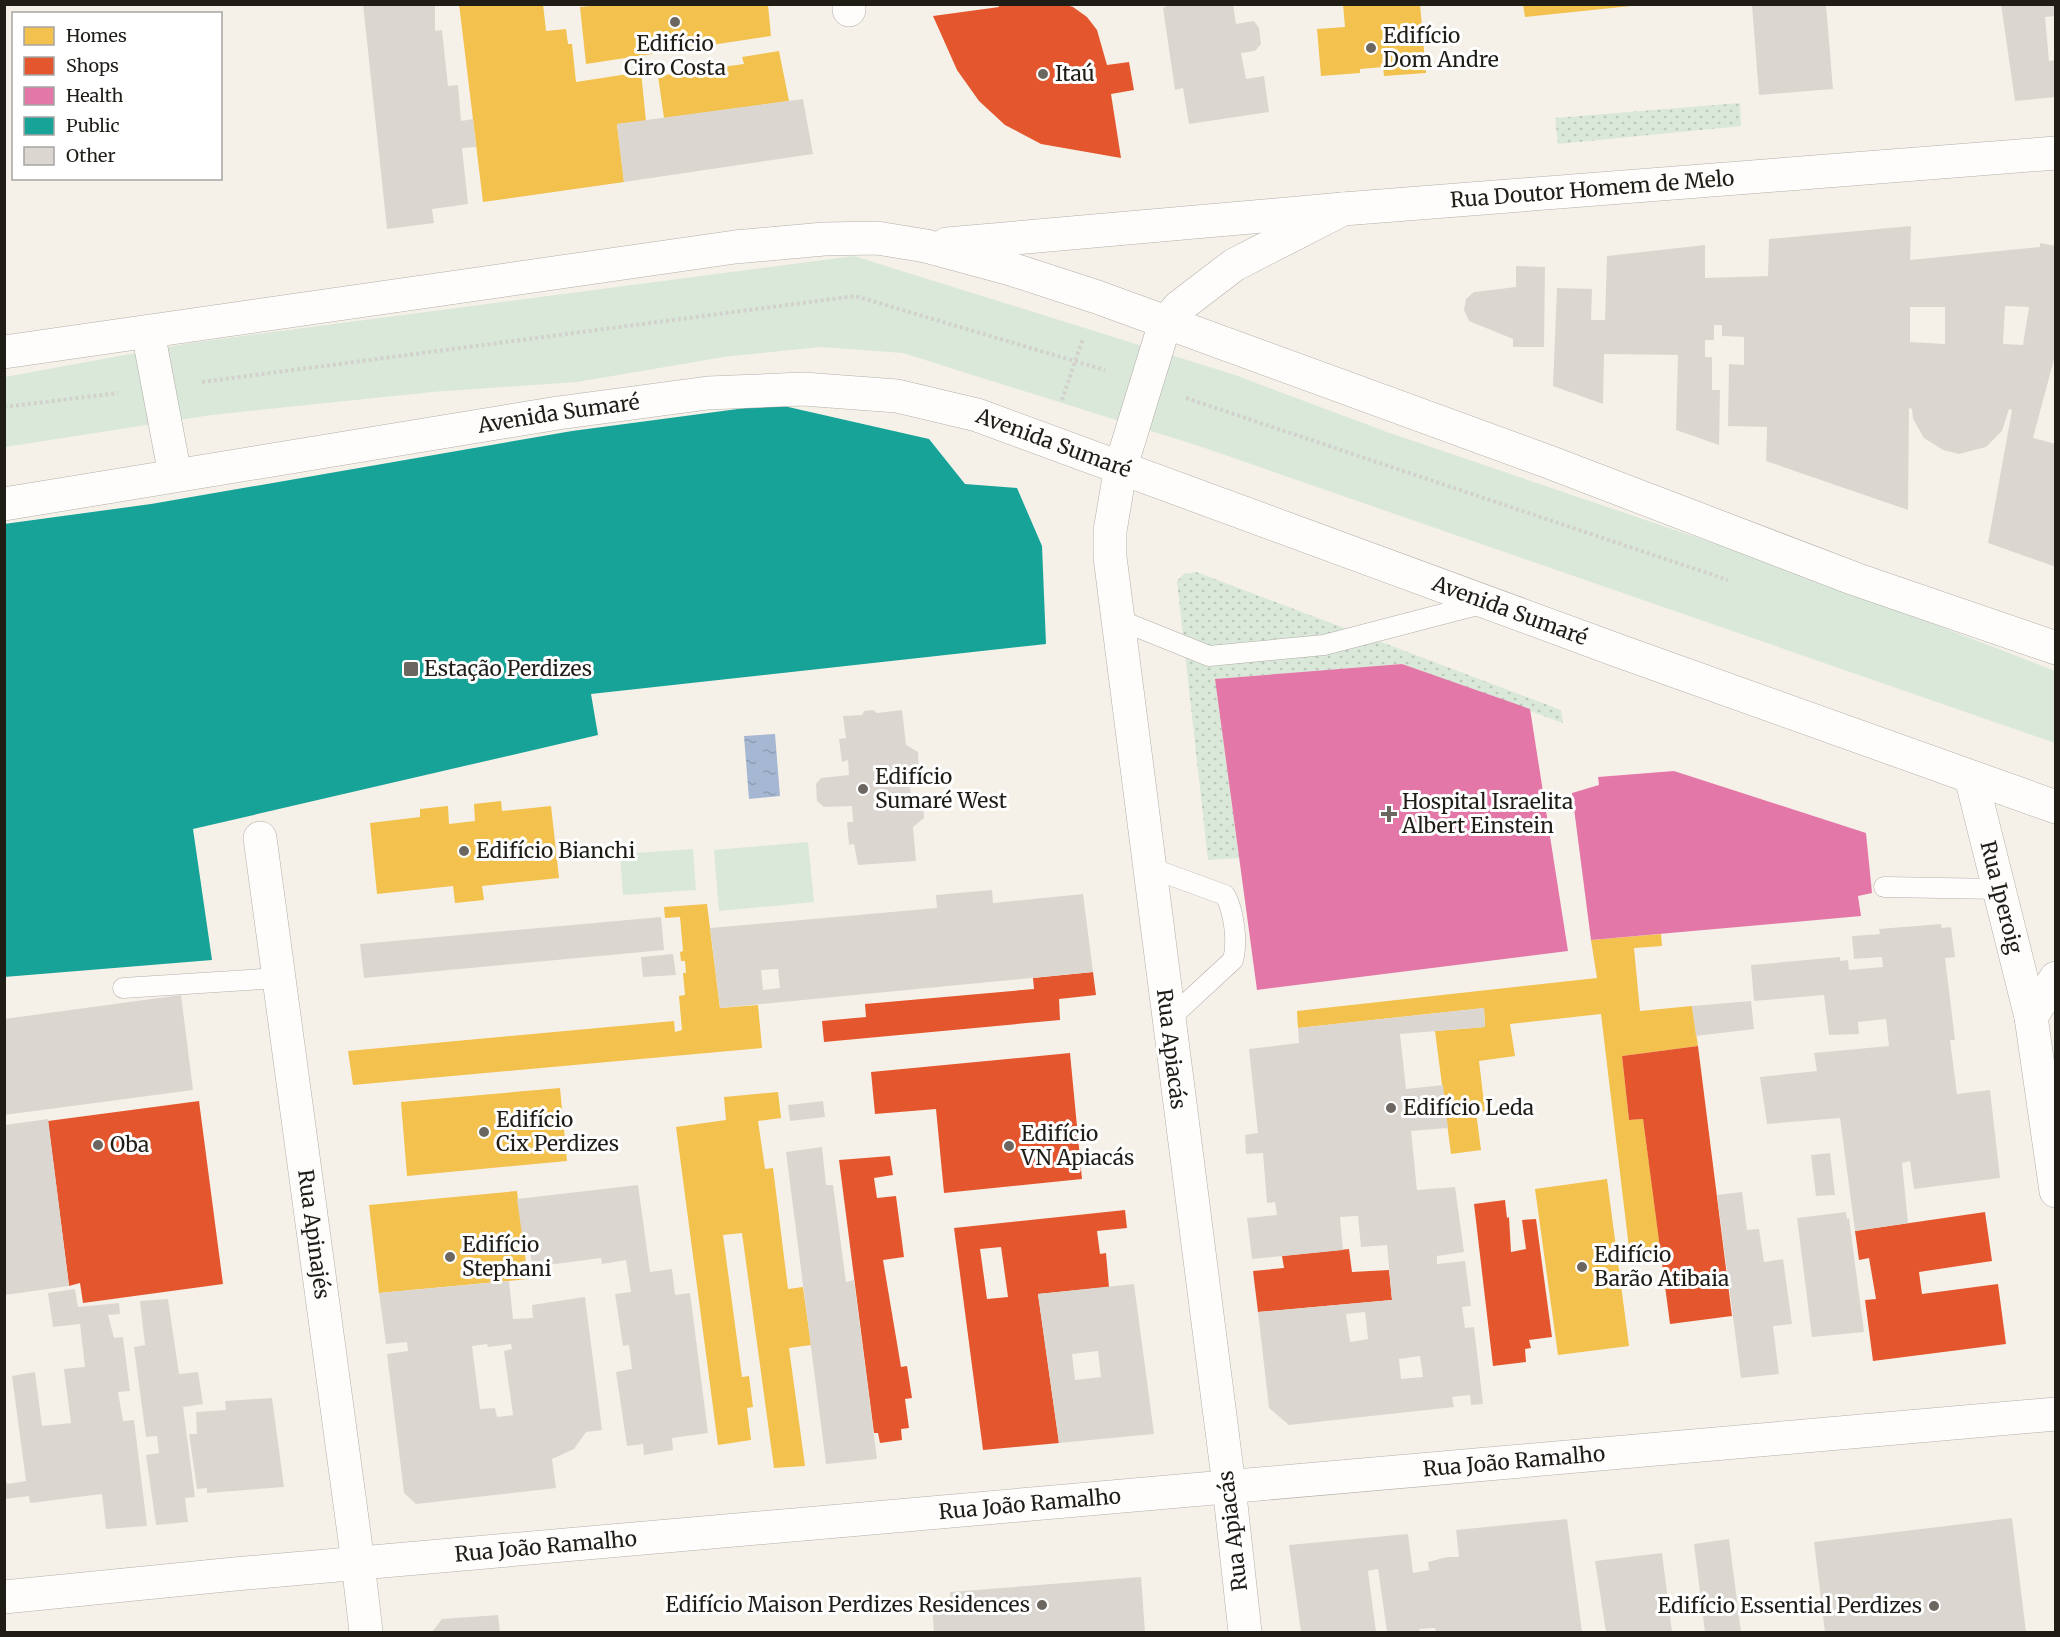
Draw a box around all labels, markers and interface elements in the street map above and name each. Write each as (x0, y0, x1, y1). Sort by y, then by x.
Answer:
legend (12, 12, 222, 180)
marker: Edifício Ciro Costa (668, 15, 682, 29)
place label: Edifício Dom Andre (1383, 22, 1499, 73)
text: Homes (66, 24, 127, 47)
place label: Edifício Ciro Costa (624, 30, 726, 81)
marker: Edifício Dom Andre (1364, 41, 1378, 55)
text: Shops (66, 54, 119, 77)
place label: Itaú (1055, 60, 1095, 87)
marker: Itaú (1036, 67, 1050, 81)
text: Health (66, 84, 124, 107)
text: Public (66, 114, 120, 137)
text: Other (66, 144, 116, 167)
street label: Rua Doutor Homem de Melo (1449, 164, 1735, 214)
street label: Avenida Sumaré (475, 388, 641, 439)
street label: Avenida Sumaré (972, 402, 1135, 484)
street label: Avenida Sumaré (1428, 569, 1591, 651)
place label: Estação Perdizes (424, 655, 592, 682)
marker: Estação Perdizes (402, 660, 420, 678)
place label: Edifício Sumaré West (875, 763, 1007, 814)
marker: Edifício Sumaré West (856, 782, 870, 796)
place label: Hospital Israelita Albert Einstein (1401, 788, 1573, 839)
marker: Hospital Israelita Albert Einstein (1380, 805, 1398, 823)
place label: Edifício Bianchi (476, 837, 635, 864)
street label: Rua Iperoig (1974, 838, 2029, 957)
marker: Edifício Bianchi (457, 844, 471, 858)
street label: Rua Apiacás (1151, 987, 1192, 1111)
place label: Edifício Leda (1403, 1094, 1534, 1121)
marker: Edifício Leda (1384, 1101, 1398, 1115)
place label: Edifício Cix Perdizes (496, 1106, 619, 1157)
place label: Edifício VN Apiacás (1020, 1120, 1134, 1171)
marker: Edifício Cix Perdizes (477, 1125, 491, 1139)
place label: Oba (110, 1131, 149, 1158)
marker: Oba (91, 1138, 105, 1152)
marker: Edifício VN Apiacás (1002, 1139, 1016, 1153)
street label: Rua Apinajés (292, 1168, 336, 1301)
place label: Edifício Stephani (462, 1231, 552, 1282)
place label: Edifício Barão Atibaia (1594, 1241, 1729, 1292)
marker: Edifício Stephani (443, 1250, 457, 1264)
marker: Edifício Barão Atibaia (1575, 1260, 1589, 1274)
street label: Rua João Ramalho (1422, 1440, 1606, 1483)
street label: Rua Apiacás (1212, 1469, 1253, 1593)
street label: Rua João Ramalho (937, 1482, 1122, 1525)
street label: Rua João Ramalho (453, 1525, 638, 1568)
place label: Edifício Maison Perdizes Residences (665, 1591, 1030, 1618)
place label: Edifício Essential Perdizes (1658, 1592, 1922, 1619)
marker: Edifício Maison Perdizes Residences (1035, 1598, 1049, 1612)
marker: Edifício Essential Perdizes (1927, 1599, 1941, 1613)

